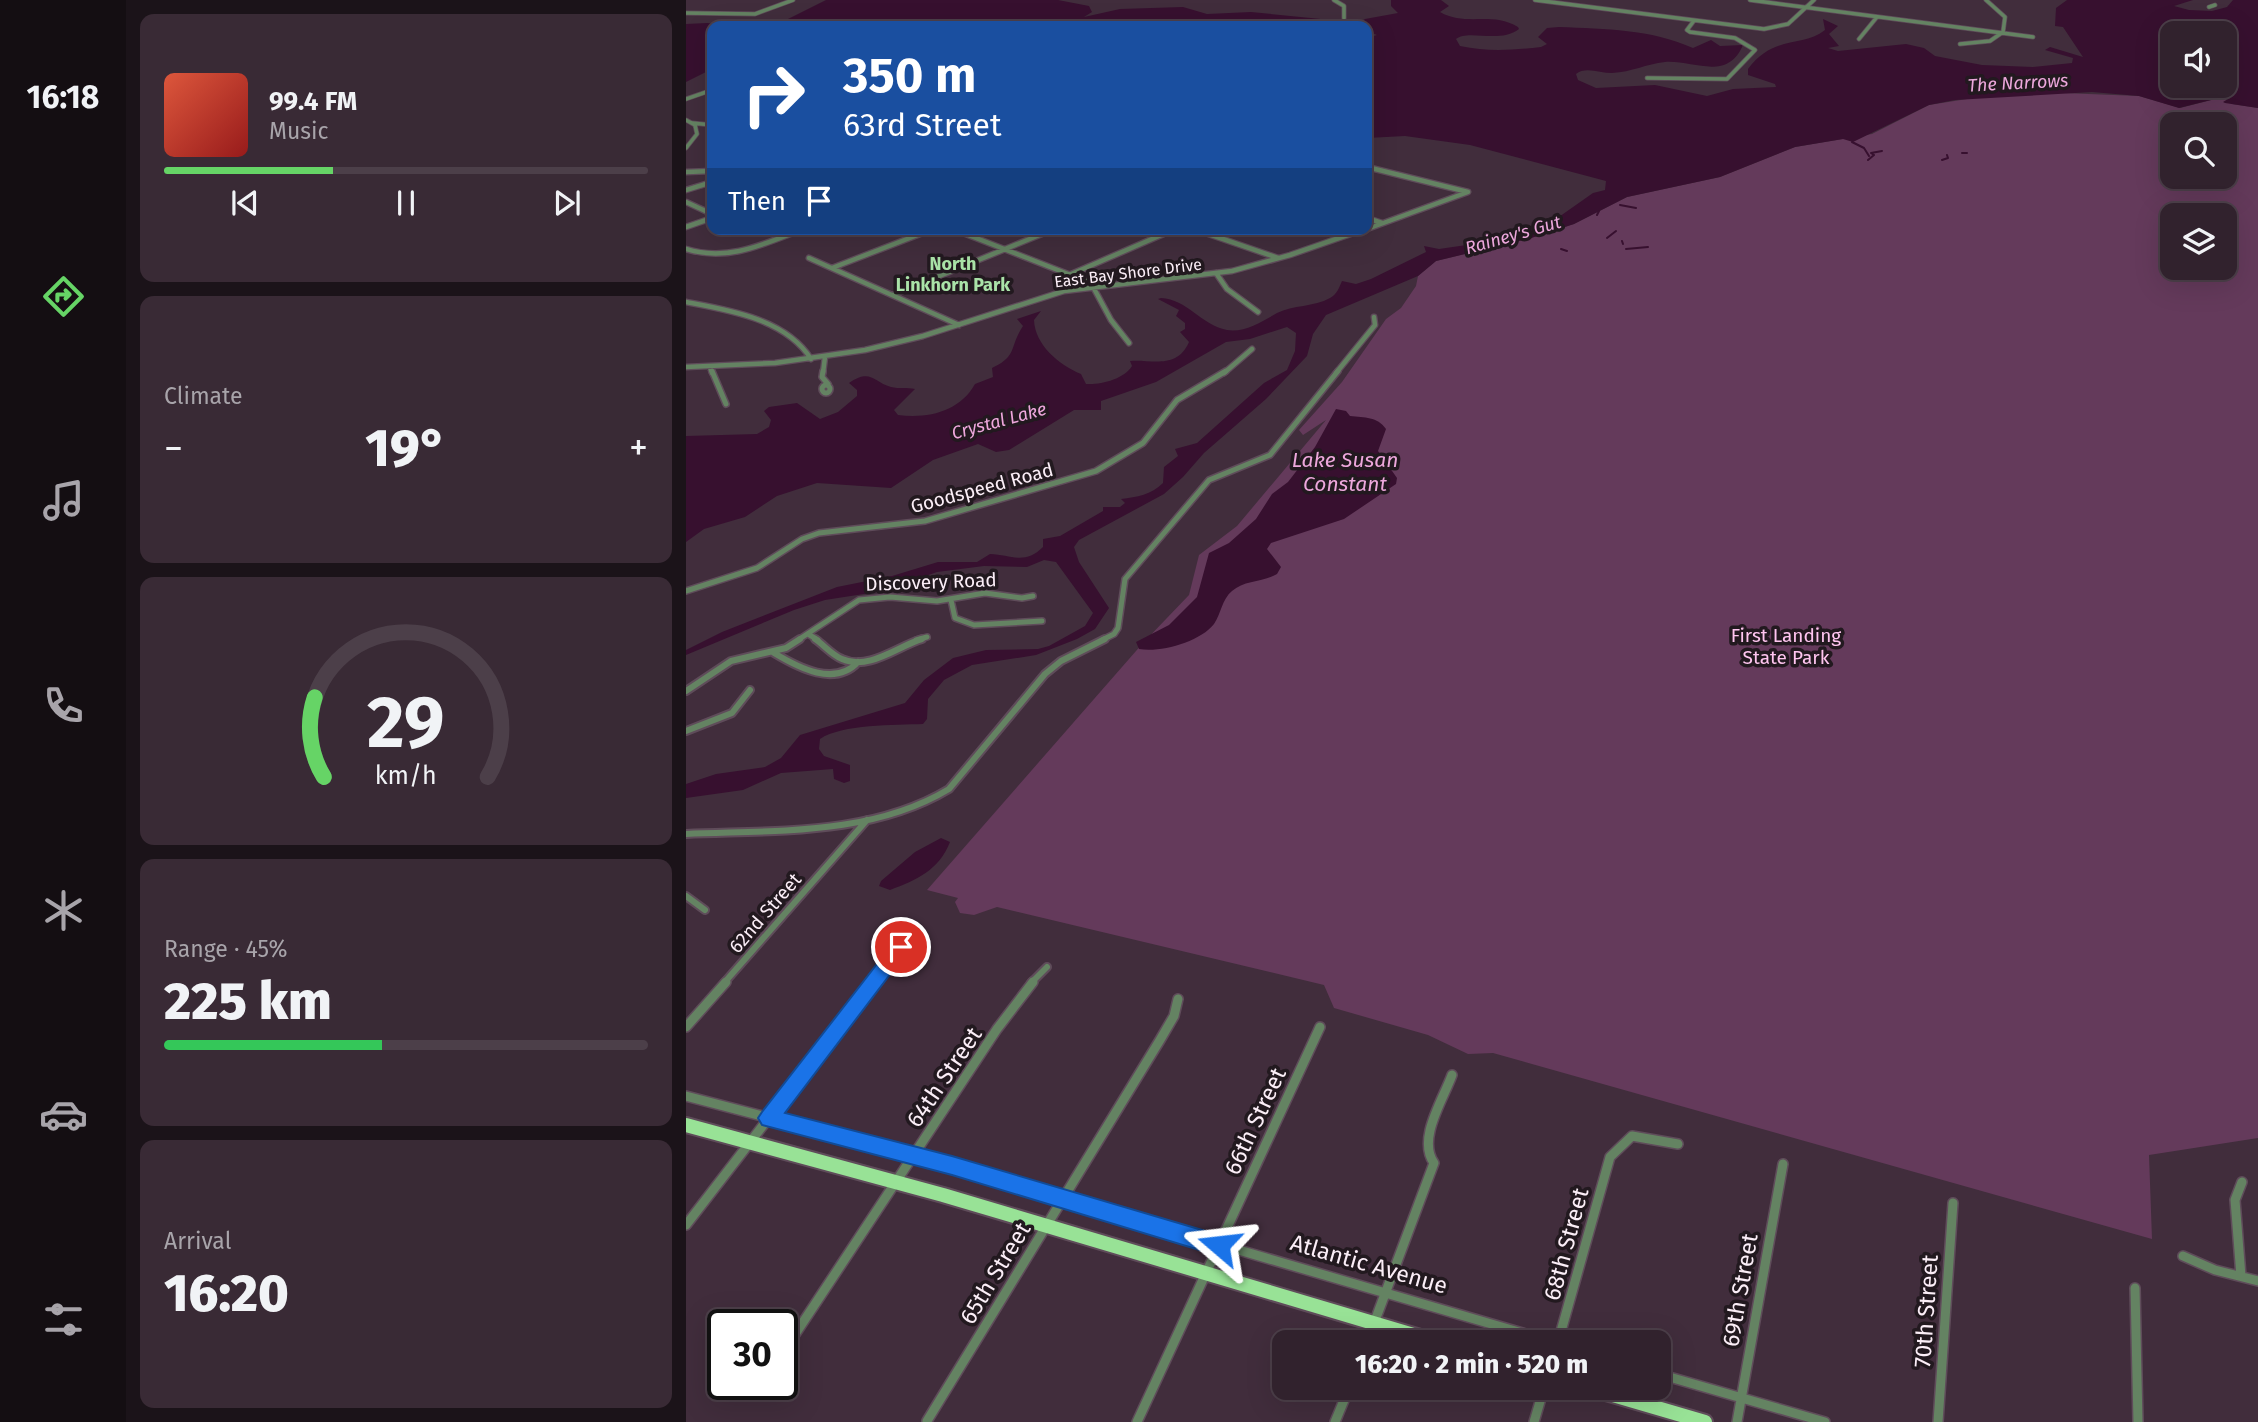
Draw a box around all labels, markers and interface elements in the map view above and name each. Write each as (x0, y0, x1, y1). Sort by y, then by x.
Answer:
map controls (2160, 21, 2237, 280)
button: sound (2160, 21, 2237, 98)
text: 350 m (843, 46, 976, 105)
icon: right (728, 49, 819, 140)
water label: The Narrows (1967, 69, 2069, 97)
text: 16:18 (27, 78, 99, 116)
text: 99.4 FM (269, 86, 357, 117)
text: 63rd Street (843, 106, 1002, 144)
button: search (2160, 112, 2237, 189)
text: Music (269, 117, 329, 145)
icon: arrive (800, 182, 838, 220)
icon: previous (226, 184, 264, 222)
icon: pause (387, 184, 425, 222)
icon: next (548, 184, 586, 222)
text: Then (728, 186, 786, 217)
button: layers (2160, 203, 2237, 280)
water label: Rainey's Gut (1462, 211, 1564, 259)
district label: North Linkhorn Park (896, 253, 1011, 296)
street label: East Bay Shore Drive (1053, 255, 1203, 291)
icon: directions (39, 272, 88, 321)
text: Climate (164, 382, 243, 410)
water label: Crystal Lake (949, 398, 1049, 444)
text: 19° (365, 417, 447, 480)
text: − (164, 425, 183, 471)
text: + (629, 425, 648, 471)
water label: Lake Susan Constant (1292, 447, 1398, 497)
street label: Goodspeed Road (908, 458, 1056, 518)
icon: music (39, 476, 88, 525)
street label: Discovery Road (865, 568, 997, 596)
park label: First Landing State Park (1731, 624, 1841, 669)
text: 29 (367, 679, 445, 766)
icon: phone (39, 681, 88, 730)
text: km/h (375, 761, 437, 791)
street label: 62nd Street (724, 868, 806, 958)
icon: climate (39, 886, 88, 935)
pin (871, 917, 931, 977)
icon: arrive (882, 928, 920, 966)
text: Range · 45% (164, 935, 288, 963)
text: 225 km (164, 970, 332, 1033)
street label: 64th Street (900, 1021, 988, 1132)
street label: 66th Street (1218, 1062, 1292, 1179)
icon: car (39, 1090, 88, 1139)
street label: 68th Street (1538, 1184, 1595, 1303)
position arrow (1182, 1208, 1256, 1282)
street label: 65th Street (954, 1216, 1037, 1329)
text: Arrival (164, 1227, 231, 1255)
street label: Atlantic Avenue (1287, 1228, 1451, 1300)
street label: 69th Street (1716, 1231, 1764, 1349)
street label: 70th Street (1908, 1253, 1944, 1368)
text: 16:20 (164, 1262, 289, 1325)
icon: filters (39, 1295, 88, 1344)
speed limit sign: 30 (707, 1309, 798, 1400)
text: 16:20 · 2 min · 520 m (1355, 1349, 1588, 1380)

